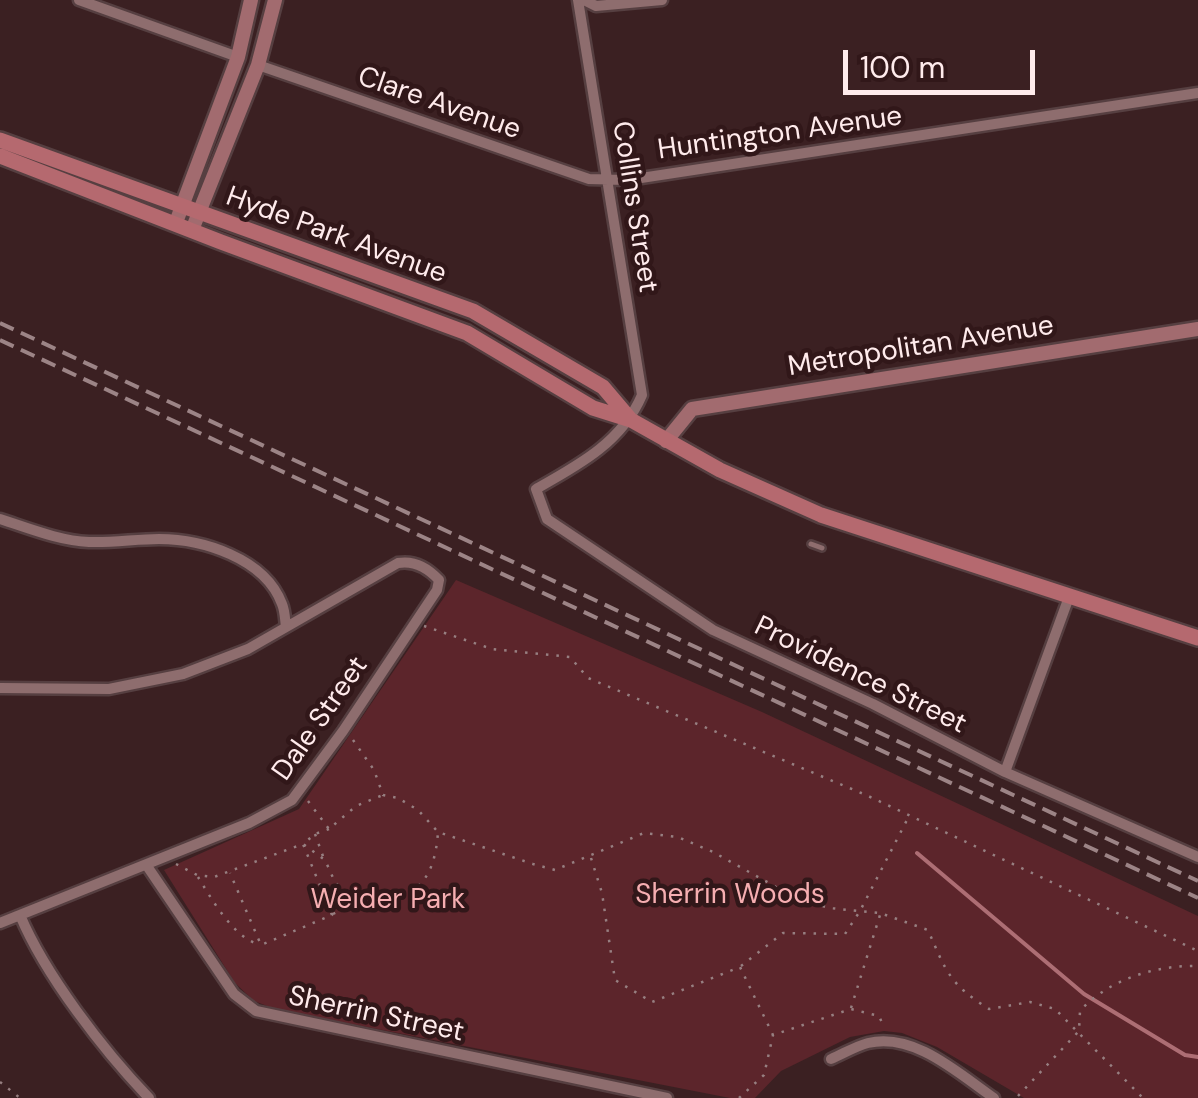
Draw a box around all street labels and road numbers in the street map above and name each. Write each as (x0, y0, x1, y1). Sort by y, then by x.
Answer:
street label: Clare Avenue (353, 60, 525, 148)
street label: Huntington Avenue (656, 100, 904, 168)
street label: Collins Street (604, 119, 664, 295)
street label: Hyde Park Avenue (221, 181, 451, 291)
street label: Metropolitan Avenue (786, 309, 1056, 385)
street label: Providence Street (749, 610, 971, 742)
street label: Dale Street (266, 651, 376, 787)
street label: Sherrin Street (285, 980, 467, 1050)

